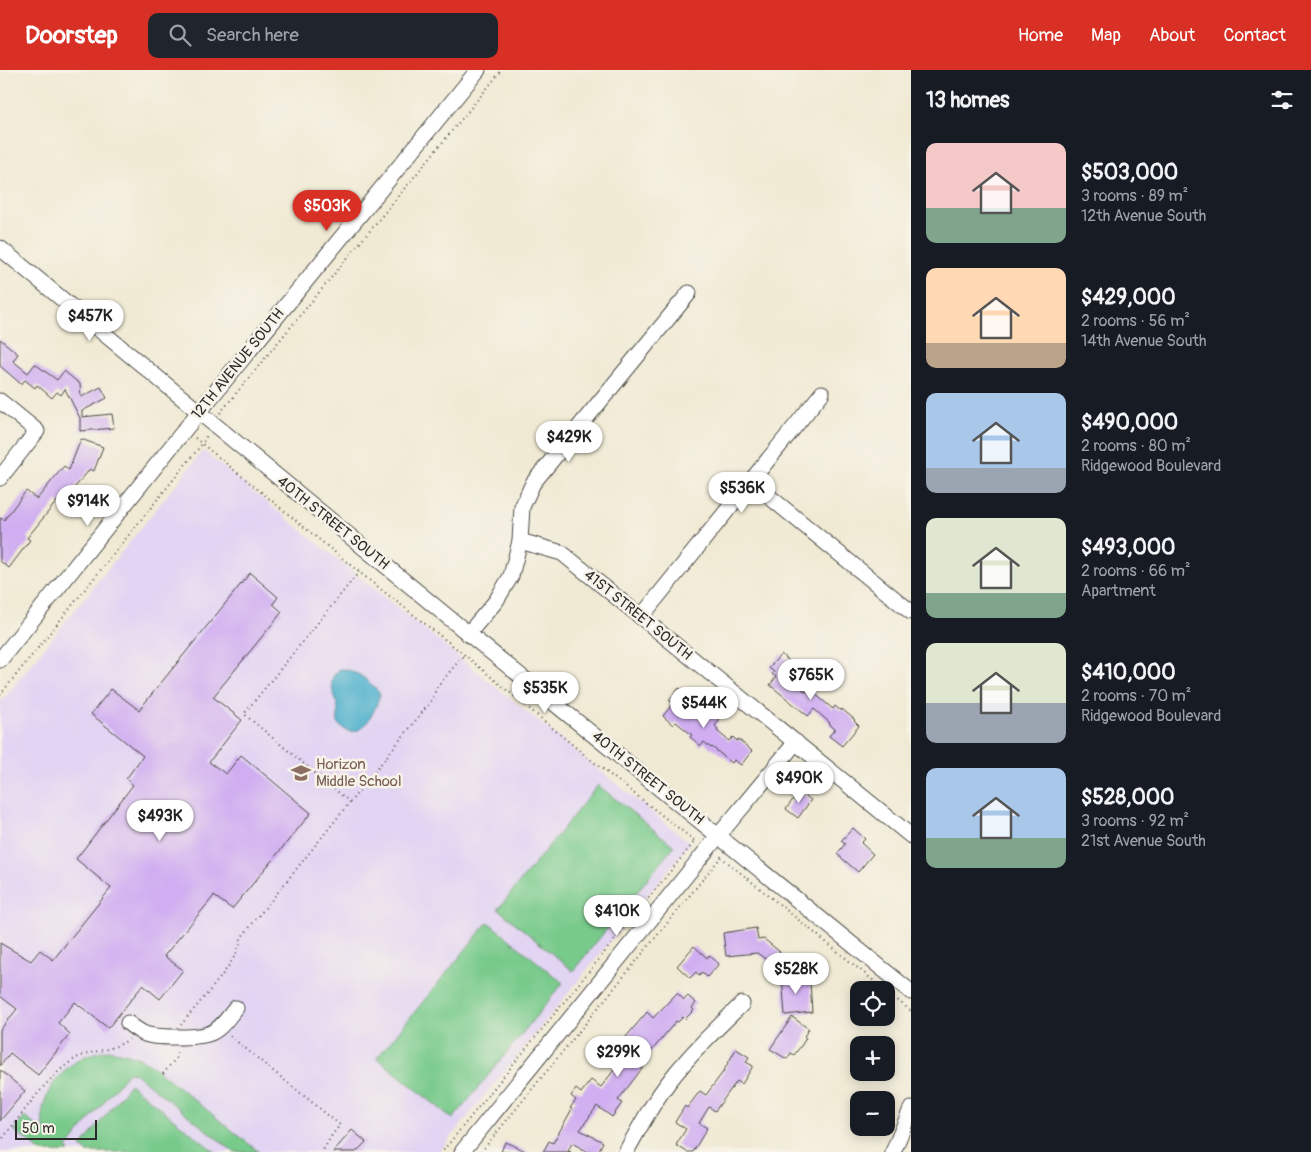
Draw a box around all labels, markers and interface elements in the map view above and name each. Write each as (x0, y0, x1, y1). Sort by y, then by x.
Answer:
search box (148, 13, 498, 58)
text: Doorstep (25, 21, 118, 50)
icon: search (166, 21, 194, 49)
text: Search here (206, 23, 299, 47)
text: Home (1018, 24, 1063, 47)
text: Map (1091, 24, 1121, 47)
text: About (1149, 24, 1195, 47)
text: Contact (1223, 24, 1286, 47)
icon: filters (1268, 86, 1296, 114)
text: 13 homes (926, 87, 1009, 114)
text: $503,000 (1081, 159, 1178, 186)
icon: home (966, 163, 1026, 223)
text: 3 rooms · 89 m² (1081, 186, 1188, 206)
pin: $503K (292, 190, 362, 232)
text: $503K (304, 196, 350, 216)
text: 12th Avenue South (1081, 206, 1206, 226)
text: $429,000 (1081, 284, 1175, 311)
icon: home (966, 288, 1026, 348)
pin: $457K (55, 300, 125, 342)
street label: 12TH AVENUE SOUTH (187, 305, 289, 423)
text: $457K (68, 306, 112, 326)
text: 2 rooms · 56 m² (1081, 311, 1190, 331)
text: 14th Avenue South (1081, 331, 1207, 351)
text: $490,000 (1081, 409, 1178, 436)
icon: home (966, 413, 1026, 473)
pin: $429K (534, 420, 604, 463)
text: $429K (547, 427, 591, 447)
text: 2 rooms · 80 m² (1081, 436, 1191, 456)
text: Ridgewood Boulevard (1081, 456, 1221, 476)
street label: 40TH STREET SOUTH (273, 472, 393, 574)
pin: $536K (707, 472, 777, 514)
text: $536K (719, 478, 765, 498)
pin: $914K (53, 484, 123, 527)
text: $914K (67, 491, 109, 511)
text: $493,000 (1081, 534, 1175, 561)
icon: home (966, 538, 1026, 598)
text: 2 rooms · 66 m² (1081, 561, 1191, 581)
street label: 41ST STREET SOUTH (580, 565, 696, 665)
text: Apartment (1081, 581, 1156, 601)
pin: $765K (776, 658, 846, 701)
text: $410,000 (1081, 659, 1175, 686)
icon: home (966, 663, 1026, 723)
text: $765K (789, 665, 833, 685)
pin: $535K (510, 672, 580, 714)
text: $535K (523, 678, 567, 698)
pin: $544K (669, 686, 739, 729)
text: 2 rooms · 70 m² (1081, 686, 1191, 706)
text: $544K (681, 693, 727, 713)
text: Ridgewood Boulevard (1081, 706, 1221, 726)
street label: 40TH STREET SOUTH (588, 727, 708, 829)
place label: Horizon Middle School (316, 755, 401, 791)
school or university icon: Horizon Middle School (290, 762, 312, 784)
pin: $490K (764, 762, 834, 804)
text: $490K (776, 768, 822, 788)
text: $528,000 (1081, 784, 1174, 811)
icon: home (966, 788, 1026, 848)
pin: $493K (125, 800, 195, 842)
text: $493K (138, 806, 182, 826)
text: 3 rooms · 92 m² (1081, 811, 1189, 831)
text: 21st Avenue South (1081, 831, 1206, 851)
pin: $410K (582, 894, 652, 937)
text: $410K (595, 901, 639, 921)
pin: $528K (761, 952, 831, 995)
text: $528K (774, 959, 818, 979)
map controls (850, 981, 895, 1136)
button: locate (850, 981, 895, 1026)
pin: $299K (583, 1036, 653, 1078)
button: + (850, 1036, 895, 1081)
text: $299K (596, 1042, 640, 1062)
button: − (850, 1091, 895, 1136)
scale bar (15, 1117, 98, 1140)
text: 50 m (22, 1120, 55, 1137)

